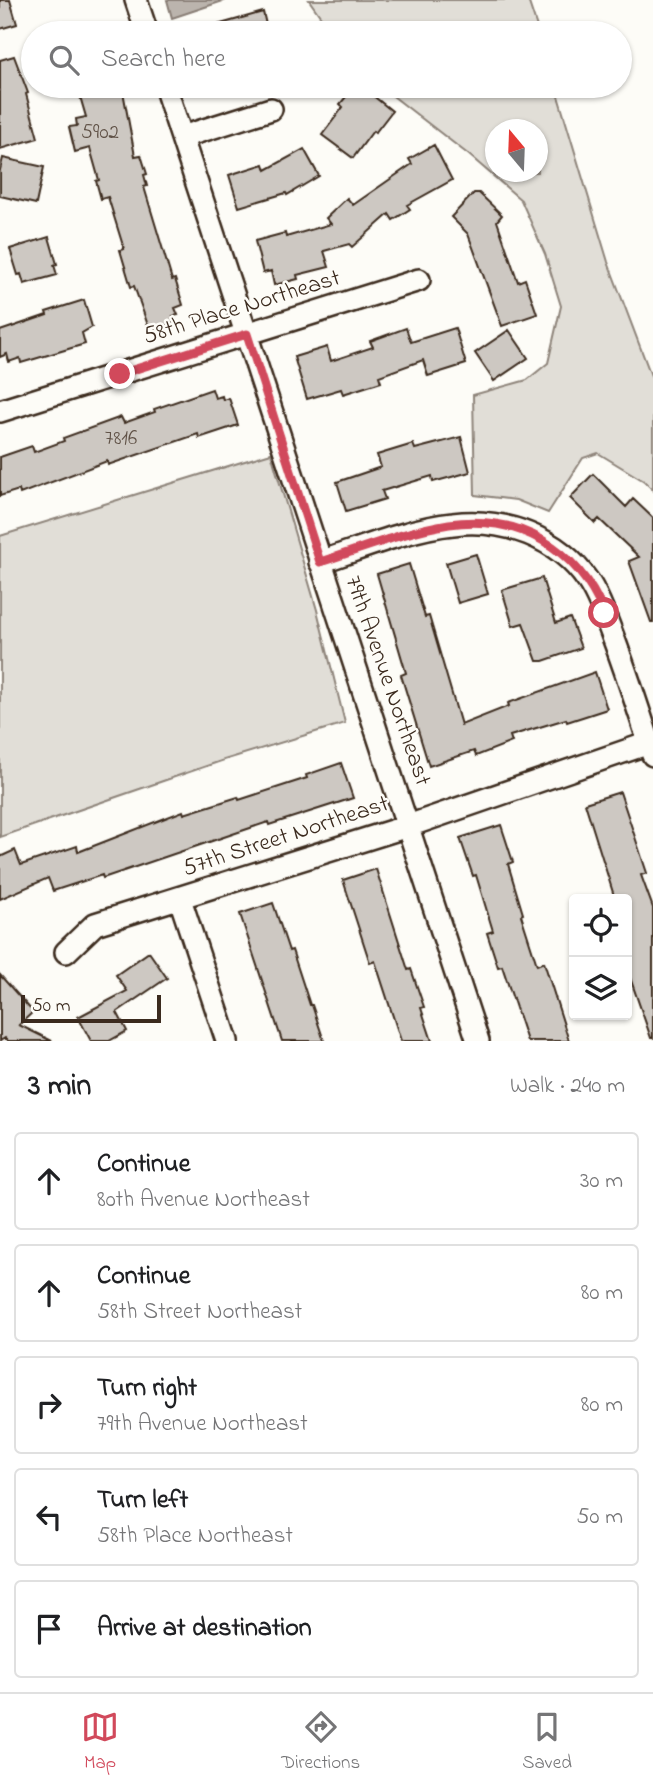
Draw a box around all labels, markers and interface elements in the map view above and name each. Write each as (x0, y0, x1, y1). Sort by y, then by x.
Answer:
search box (21, 21, 632, 98)
icon: search (45, 41, 83, 79)
text: Search here (101, 41, 226, 79)
house number: 5902 (81, 118, 119, 148)
north arrow (485, 119, 548, 182)
street label: 58th Place Northeast (139, 261, 345, 355)
route end (104, 358, 135, 389)
house number: 7816 (105, 424, 137, 454)
street label: 79th Avenue Northeast (335, 571, 439, 791)
route start (588, 597, 619, 628)
street label: 57th Street Northeast (178, 787, 394, 887)
map controls (569, 894, 632, 1020)
button: locate (569, 894, 632, 957)
button: layers (569, 957, 632, 1020)
scale bar (21, 992, 161, 1024)
text: 50 m (32, 993, 71, 1020)
text: 3 min (28, 1065, 91, 1109)
text: Walk · 240 m (510, 1070, 625, 1103)
text: Continue (97, 1146, 190, 1184)
icon: ahead (30, 1162, 68, 1200)
text: 30 m (580, 1165, 623, 1198)
text: 80th Avenue Northeast (97, 1184, 310, 1217)
text: Continue (97, 1258, 190, 1296)
icon: ahead (30, 1274, 68, 1312)
text: 80 m (581, 1277, 623, 1310)
text: 58th Street Northeast (97, 1296, 302, 1329)
text: Turn right (97, 1370, 197, 1408)
icon: right (30, 1386, 68, 1424)
text: 80 m (581, 1389, 623, 1422)
text: 79th Avenue Northeast (97, 1408, 308, 1441)
text: Turn left (97, 1482, 188, 1520)
icon: left (30, 1498, 68, 1536)
text: 50 m (576, 1501, 623, 1534)
text: 58th Place Northeast (97, 1520, 293, 1553)
icon: arrive (30, 1610, 68, 1648)
text: Arrive at destination (97, 1610, 312, 1648)
tab: Map (81, 1708, 119, 1777)
tab: Directions (281, 1708, 360, 1777)
tab: Saved (522, 1708, 572, 1777)

